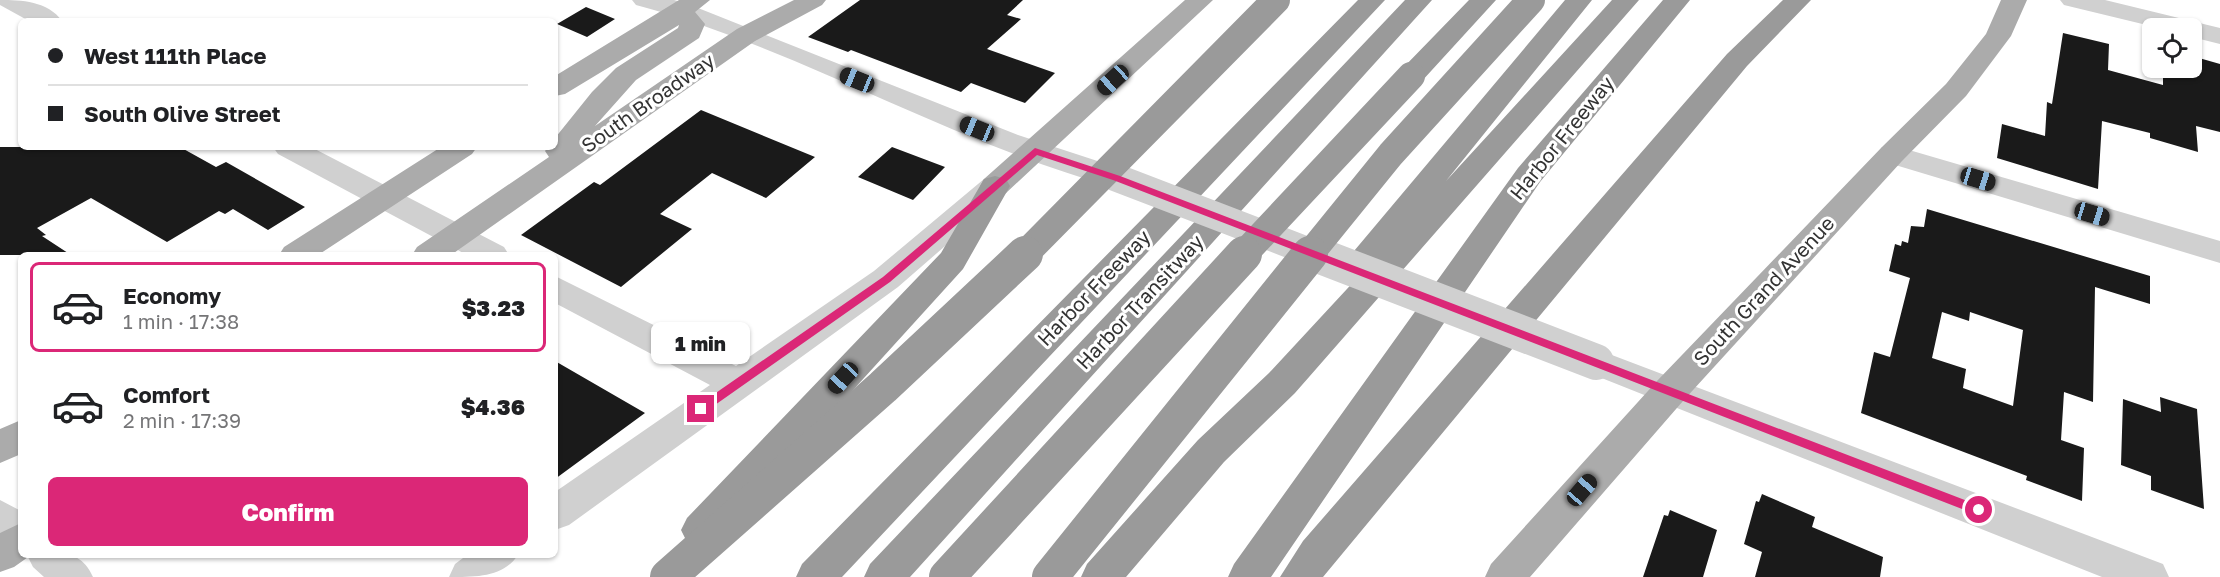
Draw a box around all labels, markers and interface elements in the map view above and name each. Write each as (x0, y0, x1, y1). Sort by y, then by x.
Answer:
map controls (2142, 18, 2202, 78)
button: locate (2142, 18, 2202, 78)
text: West 111th Place (84, 42, 266, 69)
street label: South Broadway (576, 47, 718, 157)
car (1094, 61, 1132, 99)
car (837, 65, 877, 95)
street label: Harbor Freeway (1504, 71, 1618, 204)
text: South Olive Street (84, 100, 280, 127)
car (957, 114, 997, 144)
car (1958, 165, 1998, 193)
car (2072, 200, 2112, 228)
street label: South Grand Avenue (1688, 211, 1839, 370)
street label: Harbor Freeway (1032, 224, 1155, 350)
street label: Harbor Transitway (1071, 229, 1208, 374)
icon: car (51, 280, 105, 334)
text: Economy (123, 282, 221, 309)
text: $3.23 (462, 294, 525, 321)
text: 1 min · 17:38 (123, 309, 239, 333)
callout: 1 min (652, 322, 750, 364)
text: 1 min (675, 331, 726, 355)
car (824, 359, 862, 397)
icon: car (51, 379, 105, 433)
text: Comfort (123, 381, 210, 408)
text: $4.36 (461, 393, 525, 420)
route end (687, 395, 714, 422)
text: 2 min · 17:39 (123, 408, 241, 432)
car (1563, 471, 1601, 509)
button: Confirm (48, 477, 528, 546)
route start (1965, 496, 1992, 523)

